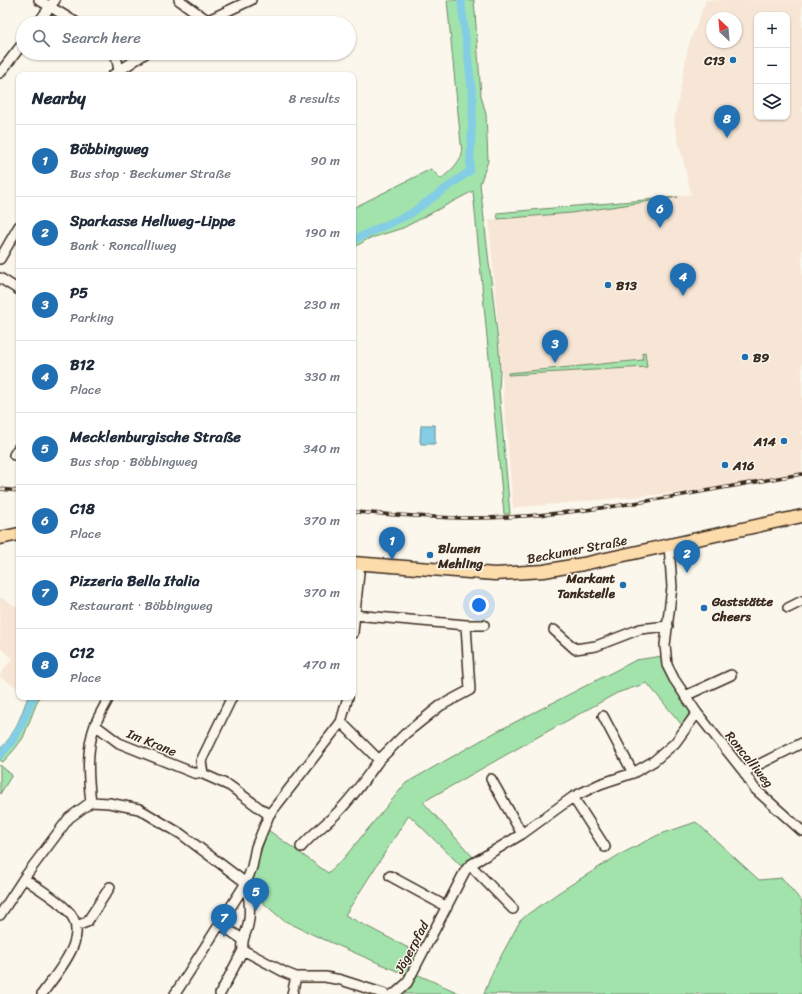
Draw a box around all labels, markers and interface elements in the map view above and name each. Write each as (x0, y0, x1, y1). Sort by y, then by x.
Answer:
north arrow (706, 12, 742, 48)
map controls (754, 12, 790, 120)
button: + (754, 12, 790, 48)
search box (16, 16, 356, 60)
text: Search here (62, 25, 141, 51)
icon: search (30, 27, 52, 49)
button: − (754, 48, 790, 84)
place label: C13 (703, 49, 726, 72)
marker: C13 (728, 55, 738, 65)
text: Nearby (32, 83, 86, 113)
button: layers (754, 84, 790, 120)
text: 8 results (288, 87, 340, 110)
pin: 8 (714, 105, 740, 138)
text: Böbbingweg (70, 136, 149, 162)
text: 1 (42, 149, 48, 172)
text: 90 m (310, 149, 340, 172)
text: Bus stop · Beckumer Straße (70, 162, 231, 185)
pin: 6 (647, 195, 673, 228)
text: Sparkasse Hellweg-Lippe (70, 208, 236, 234)
text: 2 (41, 221, 49, 244)
text: 190 m (305, 221, 340, 244)
text: Bank · Roncalliweg (70, 234, 177, 257)
pin: 4 (670, 263, 696, 296)
place label: B13 (616, 274, 638, 297)
text: P5 (70, 280, 88, 306)
marker: B13 (603, 280, 613, 290)
text: 3 (41, 293, 49, 316)
text: 230 m (304, 293, 340, 316)
text: Parking (70, 306, 114, 329)
pin: 3 (542, 330, 568, 363)
place label: B9 (753, 346, 769, 369)
text: B12 (70, 352, 95, 378)
marker: B9 (740, 352, 750, 362)
text: 4 (41, 365, 49, 388)
text: 330 m (304, 365, 340, 388)
text: Place (70, 378, 101, 401)
text: Mecklenburgische Straße (70, 424, 241, 450)
place label: A14 (753, 430, 777, 453)
marker: A14 (779, 436, 789, 446)
text: 5 (41, 437, 49, 460)
text: 340 m (303, 437, 340, 460)
text: Bus stop · Böbbingweg (70, 450, 198, 473)
place label: A16 (732, 454, 755, 477)
marker: A16 (720, 460, 730, 470)
text: C18 (70, 496, 95, 522)
text: 6 (41, 509, 49, 532)
text: 370 m (304, 509, 340, 532)
text: Place (70, 522, 101, 545)
pin: 1 (379, 527, 405, 560)
street label: Beckumer Straße (525, 528, 629, 570)
place label: Blumen Mehling (437, 537, 483, 575)
pin: 2 (674, 540, 700, 573)
marker: Blumen Mehling (425, 550, 435, 560)
place label: Markant Tankstelle (557, 567, 616, 605)
text: Pizzeria Bella Italia (70, 568, 200, 594)
marker: Markant Tankstelle (618, 580, 628, 590)
text: 7 (41, 581, 49, 604)
text: 370 m (304, 581, 340, 604)
place label: Gaststätte Cheers (711, 590, 774, 628)
text: Restaurant · Böbbingweg (70, 594, 213, 617)
your location (469, 595, 489, 615)
marker: Gaststätte Cheers (699, 603, 709, 613)
text: C12 (70, 640, 94, 666)
text: 8 (41, 653, 49, 676)
text: 470 m (303, 653, 340, 676)
text: Place (70, 666, 101, 689)
street label: Im Krane (122, 722, 181, 763)
street label: Roncalliweg (719, 726, 780, 793)
pin: 5 (243, 878, 269, 911)
pin: 7 (211, 904, 237, 937)
street label: Jägerpfad (387, 916, 436, 979)

